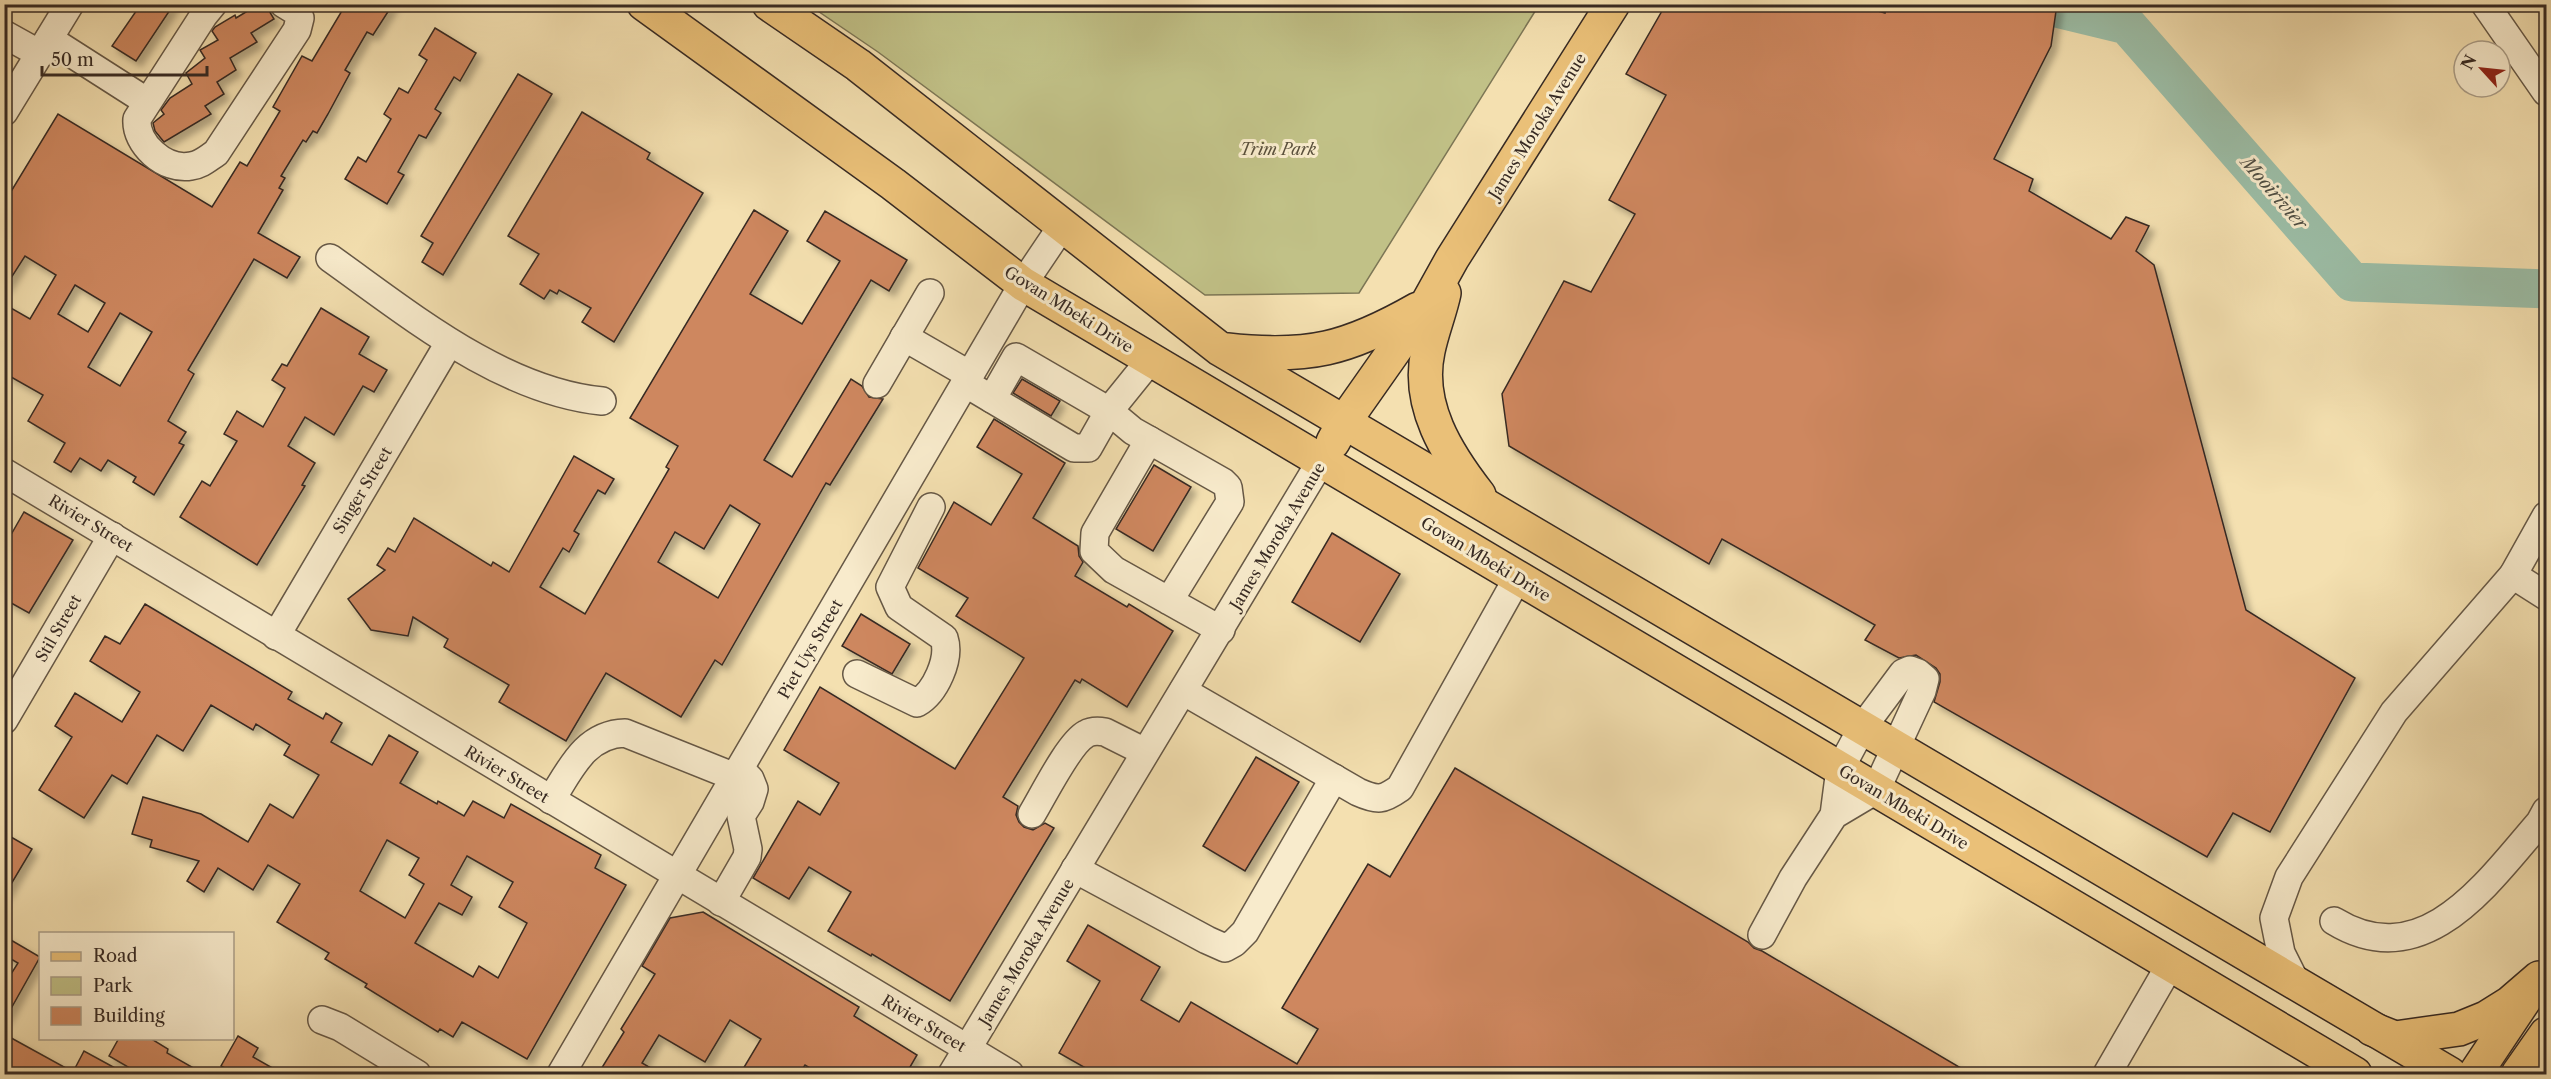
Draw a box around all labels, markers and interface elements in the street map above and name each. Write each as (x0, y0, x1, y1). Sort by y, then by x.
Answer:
scale bar (42, 39, 207, 77)
north arrow (2452, 39, 2512, 99)
text: 50 m (51, 49, 94, 71)
street label: James Moroka Avenue (1482, 49, 1590, 205)
text: N (2457, 51, 2481, 73)
park label: Trim Park (1240, 139, 1317, 159)
water label: Mooirivier (2235, 150, 2313, 235)
street label: Govan Mbeki Drive (1001, 261, 1137, 357)
street label: Singer Street (328, 443, 396, 537)
street label: James Moroka Avenue (1223, 459, 1329, 616)
street label: Rivier Street (45, 490, 137, 556)
street label: Govan Mbeki Drive (1417, 512, 1555, 606)
street label: Stil Street (31, 590, 85, 665)
street label: Piet Uys Street (773, 595, 847, 702)
street label: Rivier Street (461, 741, 553, 807)
street label: Govan Mbeki Drive (1835, 760, 1973, 854)
street label: James Moroka Avenue (972, 875, 1078, 1032)
legend (39, 932, 234, 1040)
text: Road (93, 945, 138, 967)
text: Park (93, 975, 134, 997)
street label: Rivier Street (878, 990, 970, 1056)
text: Building (93, 1005, 165, 1027)

